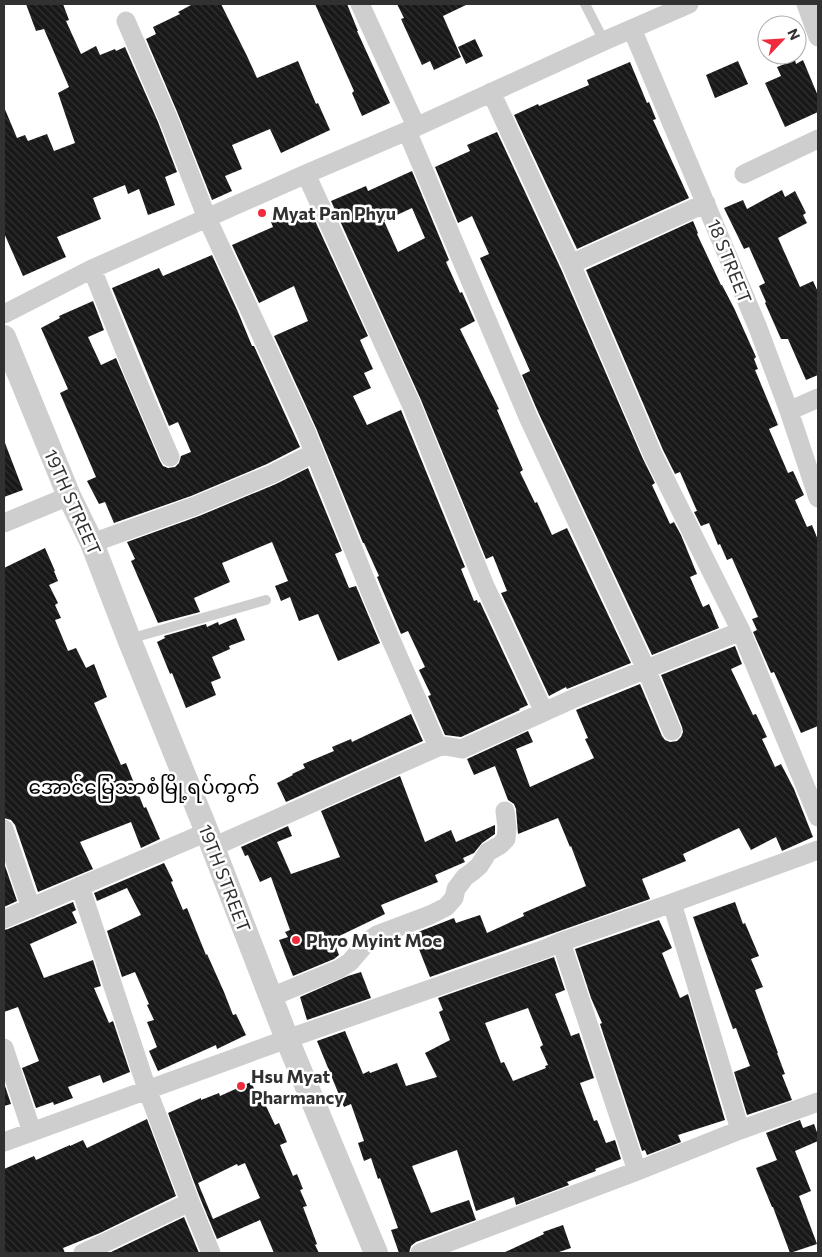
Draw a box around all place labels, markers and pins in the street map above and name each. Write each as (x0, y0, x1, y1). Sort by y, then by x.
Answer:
place label: Myat Pan Phyu (272, 202, 396, 224)
marker: Myat Pan Phyu (256, 207, 268, 219)
place label: Phyo Myint Moe (306, 929, 442, 951)
marker: Phyo Myint Moe (290, 934, 302, 946)
place label: Hsu Myat Pharmancy (251, 1065, 344, 1108)
marker: Hsu Myat Pharmancy (235, 1080, 247, 1092)

